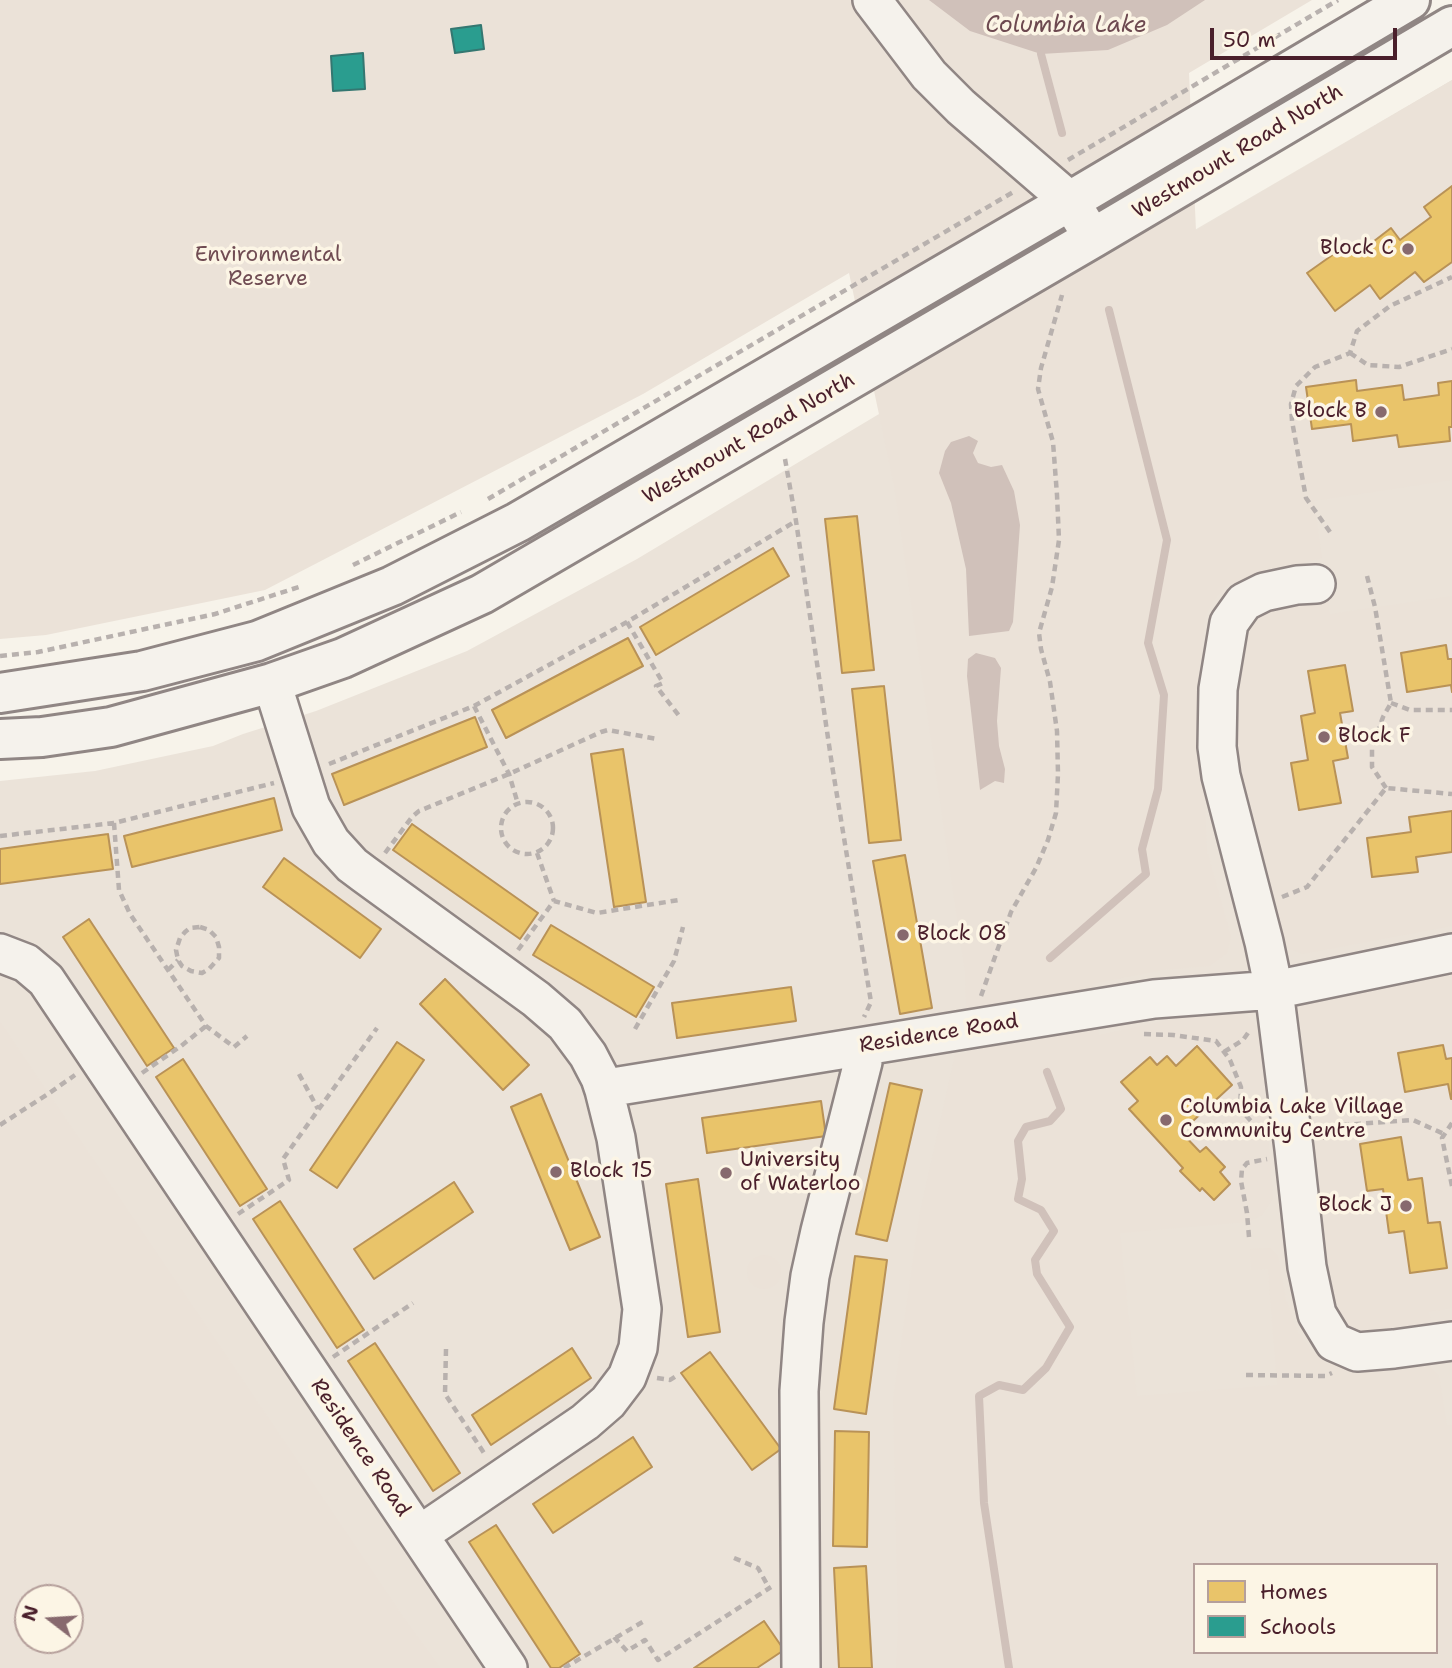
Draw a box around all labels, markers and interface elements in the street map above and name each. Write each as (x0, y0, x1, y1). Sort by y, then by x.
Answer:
water label: Columbia Lake (985, 12, 1147, 40)
scale bar (1214, 14, 1401, 58)
text: 50 m (1223, 26, 1276, 54)
street label: Westmount Road North (1128, 79, 1348, 225)
place label: Block C (1320, 236, 1394, 262)
marker: Block C (1400, 241, 1416, 257)
park label: Environmental Reserve (195, 243, 341, 293)
street label: Westmount Road North (638, 368, 860, 510)
place label: Block B (1294, 399, 1367, 425)
marker: Block B (1373, 404, 1389, 420)
place label: Block F (1338, 724, 1411, 750)
marker: Block F (1316, 729, 1332, 745)
place label: Block 08 (917, 922, 1007, 948)
marker: Block 08 (895, 927, 911, 943)
street label: Residence Road (858, 1009, 1020, 1059)
place label: Columbia Lake Village Community Centre (1180, 1095, 1404, 1145)
marker: Columbia Lake Village Community Centre (1158, 1112, 1174, 1128)
place label: University of Waterloo (740, 1148, 860, 1198)
place label: Block 15 (570, 1159, 652, 1185)
marker: Block 15 (548, 1164, 564, 1180)
marker: University of Waterloo (718, 1165, 734, 1181)
place label: Block J (1318, 1193, 1392, 1219)
marker: Block J (1398, 1198, 1414, 1214)
street label: Residence Road (305, 1374, 415, 1522)
legend (1193, 1563, 1438, 1654)
text: Homes (1260, 1578, 1328, 1606)
north arrow (14, 1584, 84, 1654)
text: N (16, 1602, 45, 1624)
text: Schools (1260, 1613, 1336, 1641)

